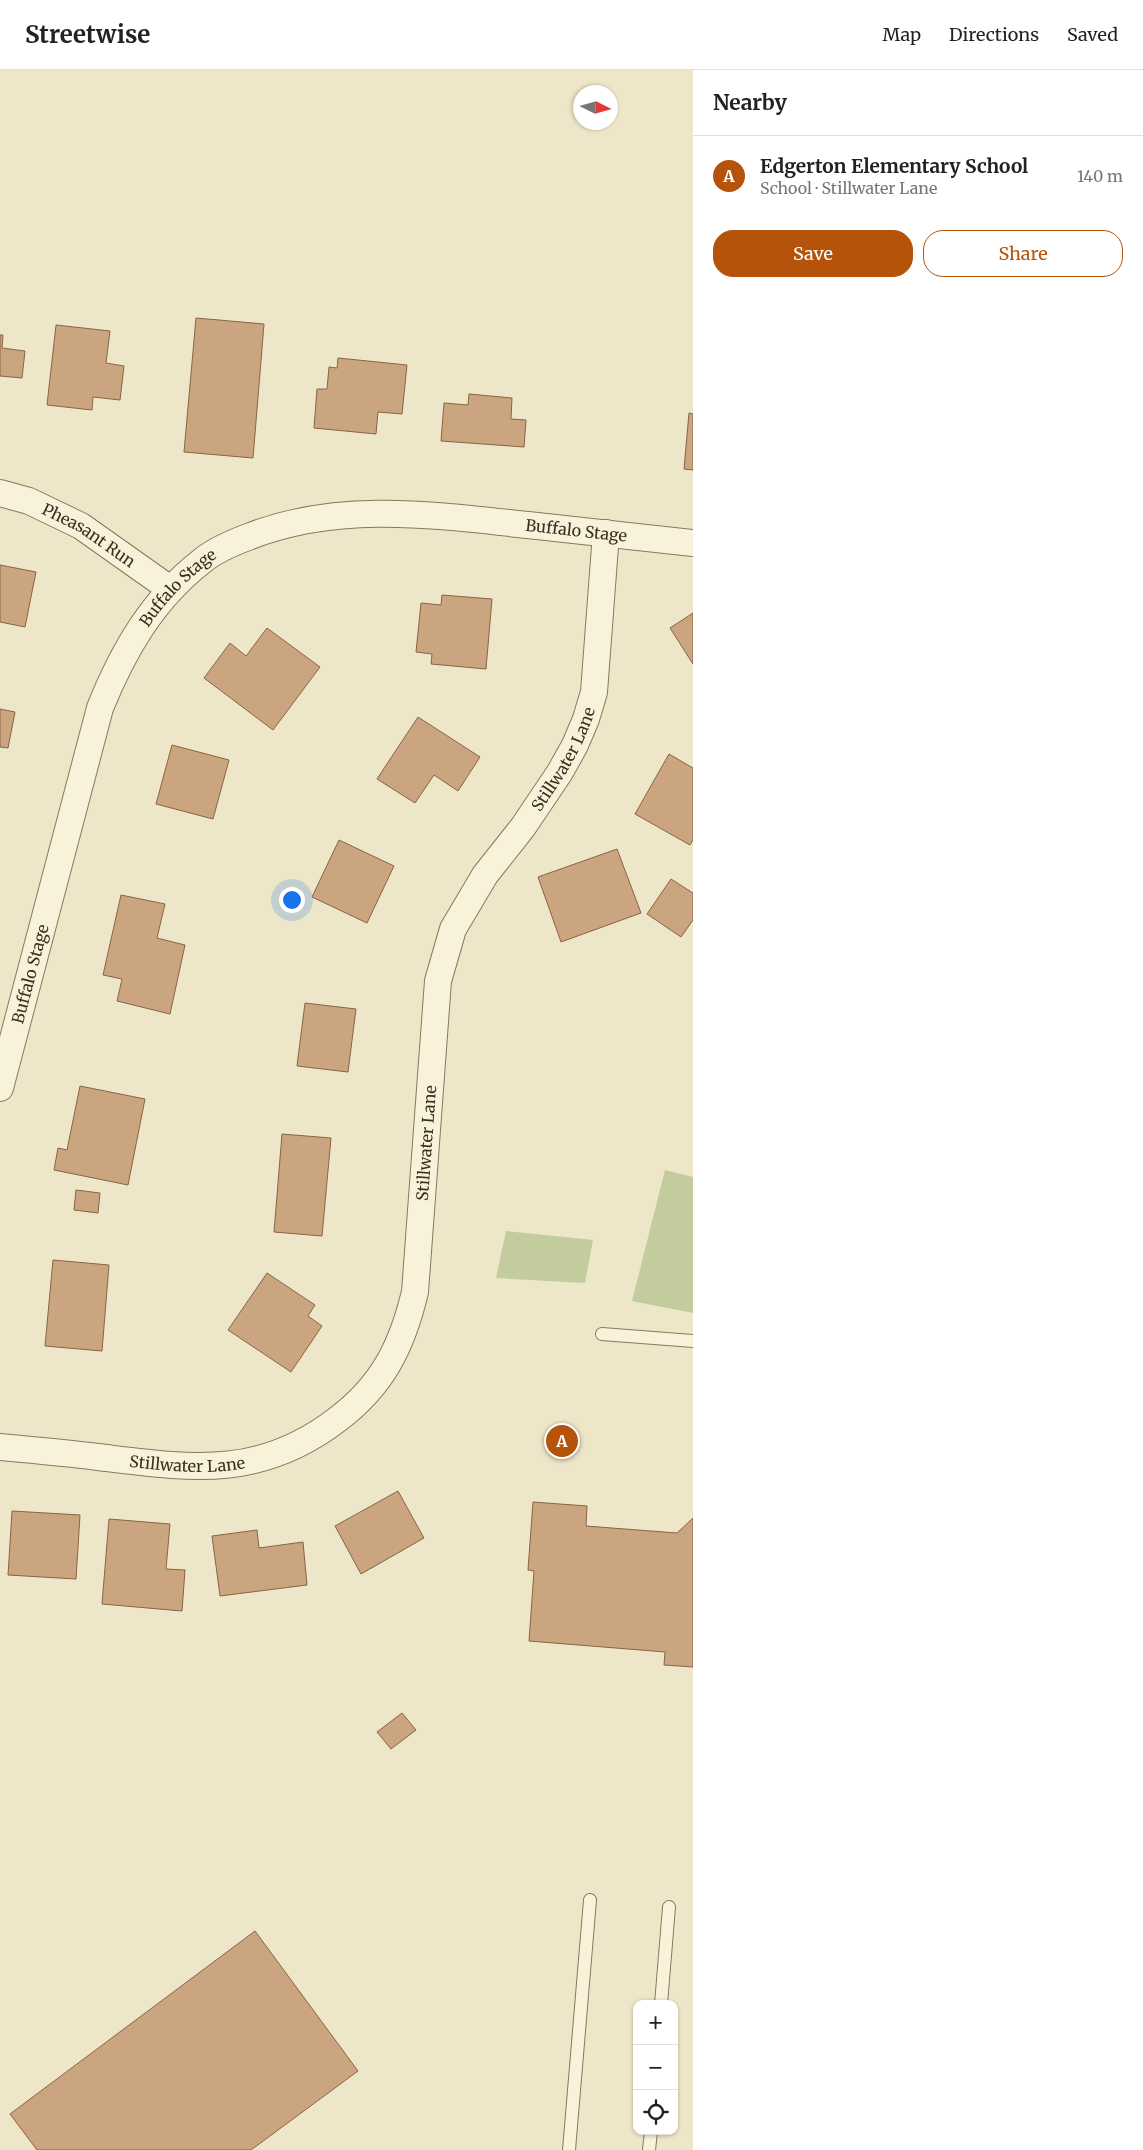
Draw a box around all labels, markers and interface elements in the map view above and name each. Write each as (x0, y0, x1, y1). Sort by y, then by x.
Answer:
text: Streetwise (25, 19, 150, 50)
text: Map (883, 23, 921, 46)
text: Directions (949, 23, 1039, 46)
text: Saved (1067, 23, 1118, 46)
north arrow (573, 85, 618, 130)
text: Nearby (713, 89, 787, 116)
text: Edgerton Elementary School (760, 154, 1028, 178)
text: A (723, 166, 735, 186)
text: 140 m (1077, 166, 1123, 186)
text: School · Stillwater Lane (760, 178, 937, 198)
button: Save (713, 230, 913, 277)
button: Share (923, 230, 1123, 277)
street label: Pheasant Run (39, 499, 140, 572)
street label: Buffalo Stage (524, 515, 628, 546)
street label: Buffalo Stage (135, 544, 220, 630)
street label: Stillwater Lane (527, 705, 599, 815)
your location (279, 887, 305, 913)
street label: Buffalo Stage (7, 922, 53, 1026)
street label: Stillwater Lane (412, 1084, 440, 1202)
pin: A (546, 1422, 578, 1460)
street label: Stillwater Lane (128, 1451, 246, 1476)
map controls (633, 2000, 678, 2135)
button: + (633, 2000, 678, 2045)
button: − (633, 2045, 678, 2090)
button: locate (633, 2090, 678, 2135)

